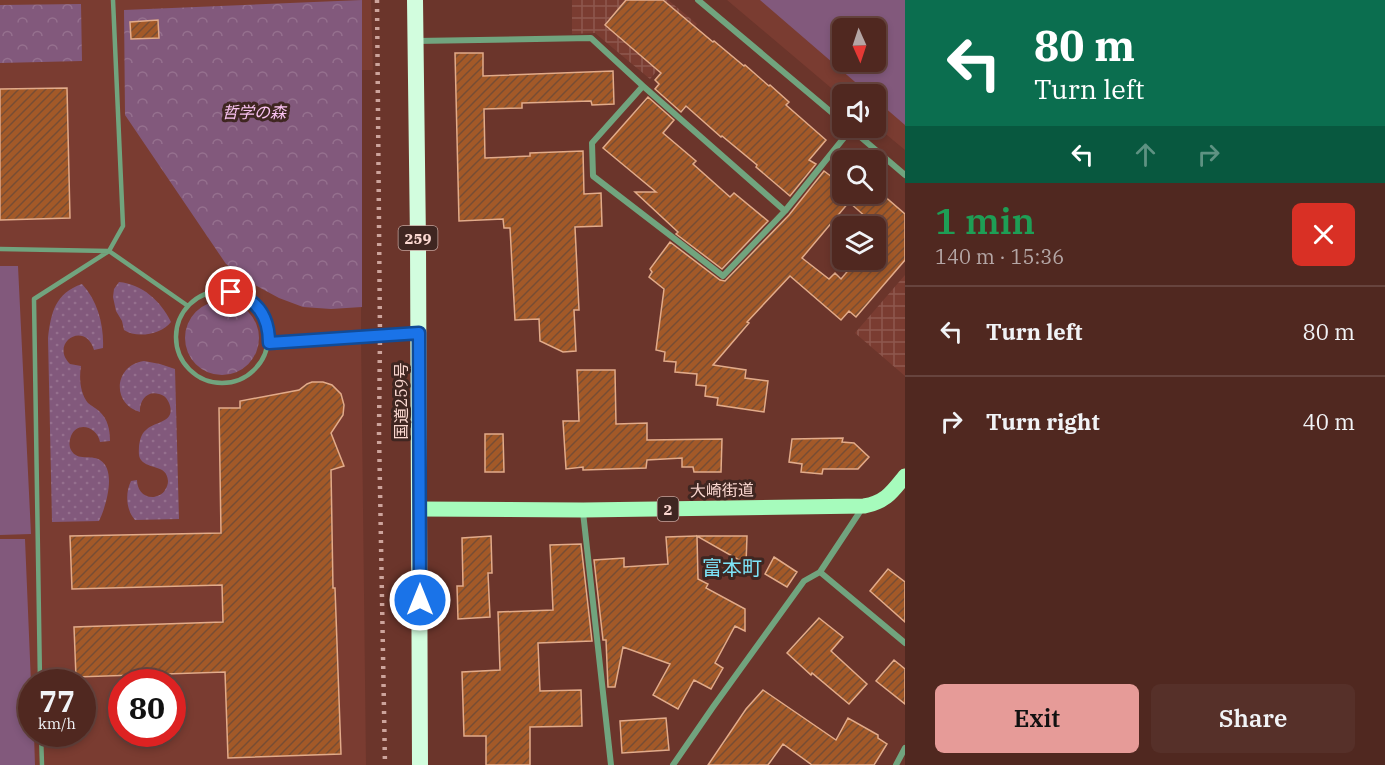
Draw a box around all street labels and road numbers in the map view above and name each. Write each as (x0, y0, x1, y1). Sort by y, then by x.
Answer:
road number: 259 (398, 226, 438, 250)
street label: 国道259号 (391, 363, 411, 439)
street label: 大崎街道 (690, 479, 754, 501)
road number: 2 (658, 497, 678, 521)

